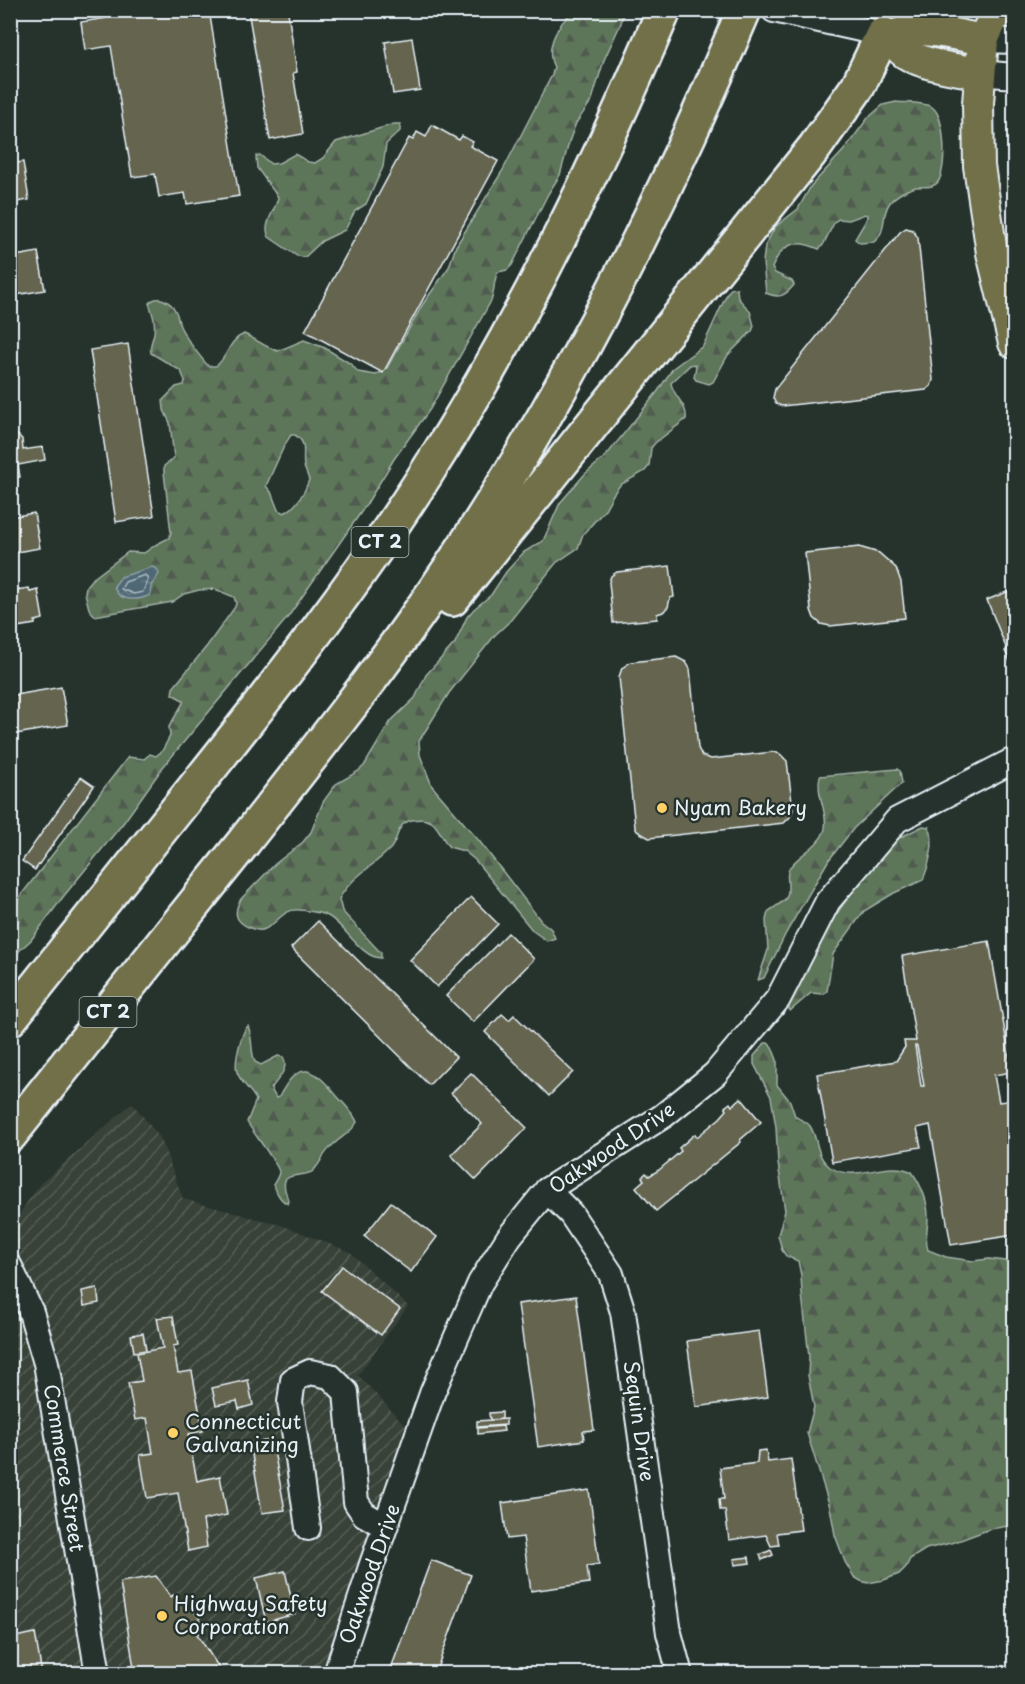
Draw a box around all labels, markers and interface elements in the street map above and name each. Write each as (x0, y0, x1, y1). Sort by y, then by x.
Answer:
road number: CT 2 (352, 527, 409, 557)
place label: Nyam Bakery (674, 792, 807, 822)
marker: Nyam Bakery (655, 801, 669, 815)
road number: CT 2 (80, 997, 136, 1027)
street label: Oakwood Drive (542, 1094, 681, 1201)
street label: Sequin Drive (617, 1359, 663, 1483)
street label: Commerce Street (37, 1382, 93, 1554)
place label: Connecticut Galvanizing (185, 1406, 301, 1459)
marker: Connecticut Galvanizing (166, 1426, 180, 1440)
street label: Oakwood Drive (331, 1500, 407, 1648)
place label: Highway Safety Corporation (174, 1588, 327, 1641)
marker: Highway Safety Corporation (155, 1609, 169, 1623)

